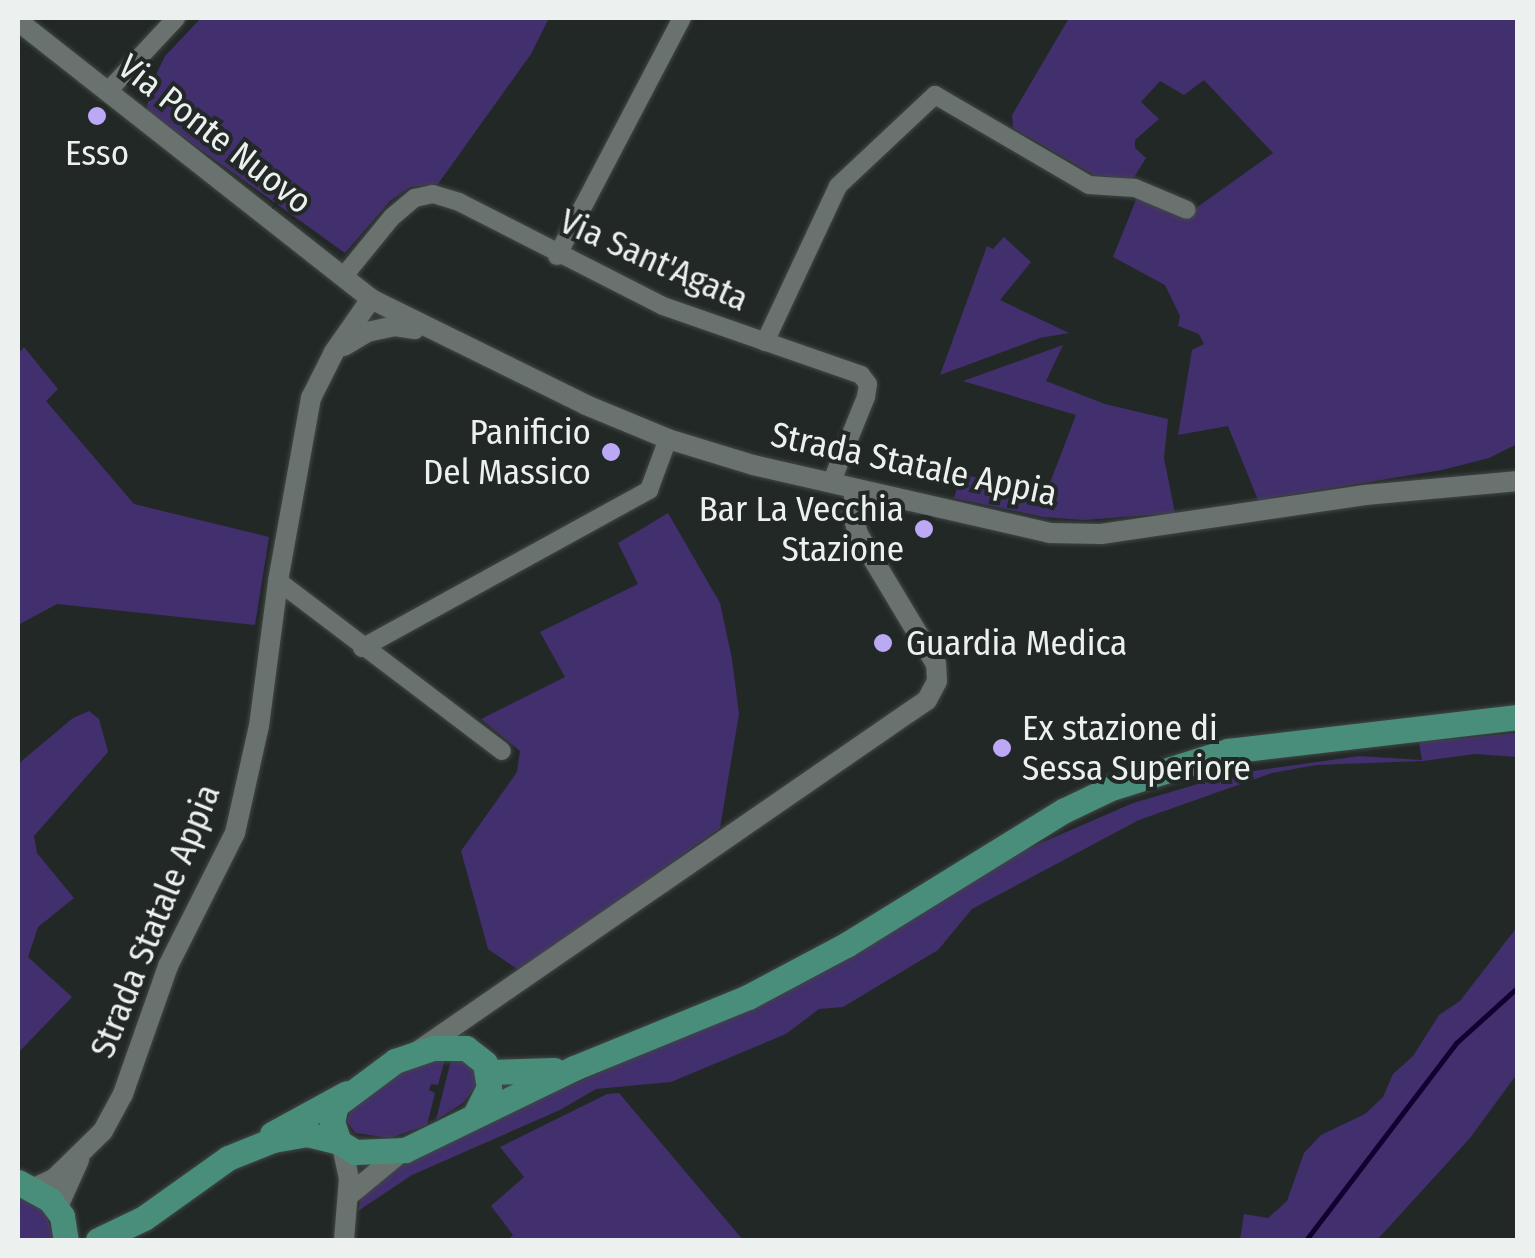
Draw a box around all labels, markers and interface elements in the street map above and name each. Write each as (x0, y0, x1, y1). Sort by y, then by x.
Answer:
street label: Via Ponte Nuovo (110, 45, 320, 223)
marker: Esso (86, 105, 108, 127)
place label: Esso (65, 132, 129, 174)
street label: Via Sant'Agata (553, 200, 755, 320)
place label: Panificio Del Massico (423, 411, 591, 493)
street label: Strada Statale Appia (767, 413, 1061, 515)
marker: Panificio Del Massico (600, 441, 622, 463)
place label: Bar La Vecchia Stazione (699, 488, 904, 570)
marker: Bar La Vecchia Stazione (913, 518, 935, 540)
place label: Guardia Medica (906, 622, 1127, 664)
marker: Guardia Medica (870, 630, 896, 656)
place label: Ex stazione di Sessa Superiore (1022, 707, 1251, 789)
marker: Ex stazione di Sessa Superiore (991, 737, 1013, 759)
street label: Strada Statale Appia (81, 778, 229, 1064)

